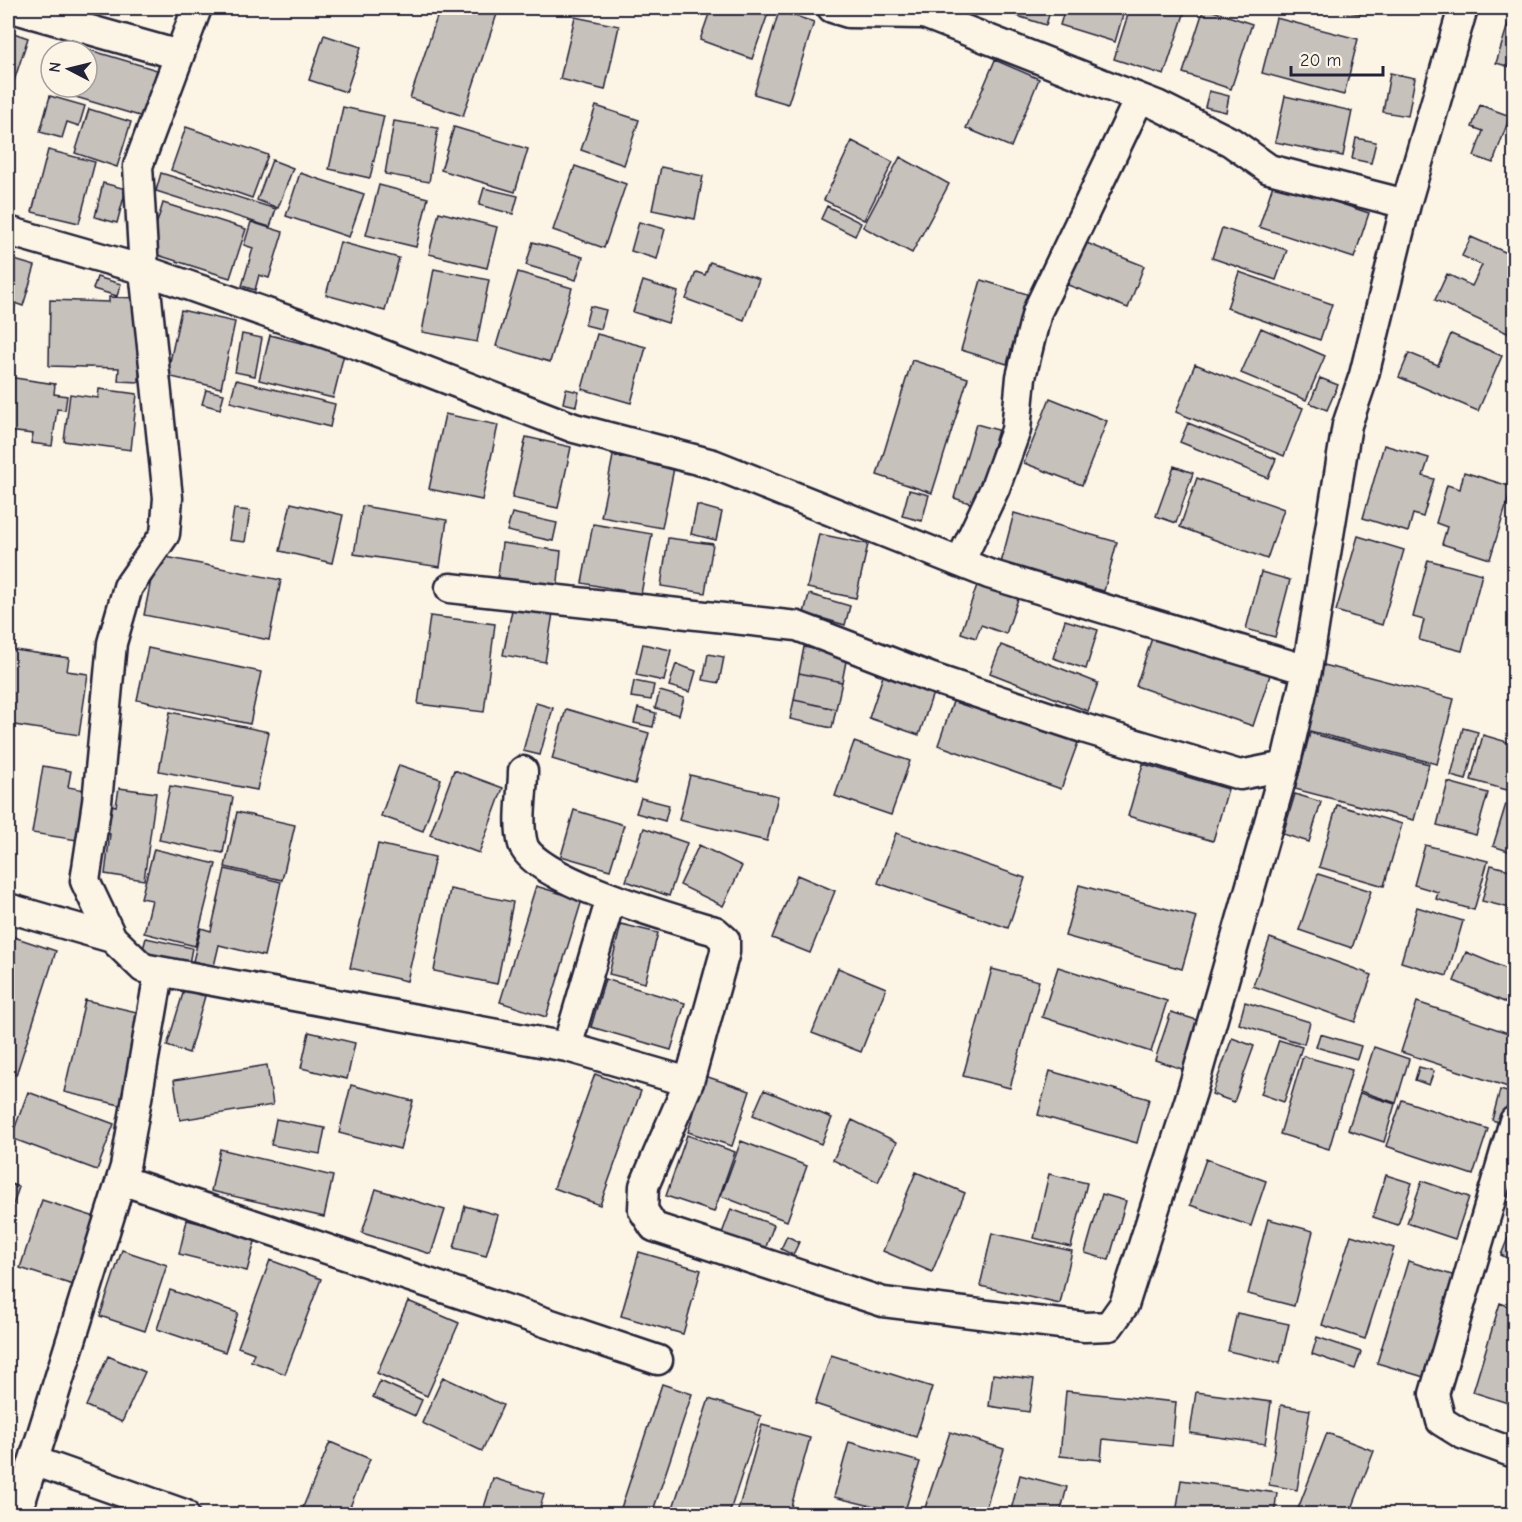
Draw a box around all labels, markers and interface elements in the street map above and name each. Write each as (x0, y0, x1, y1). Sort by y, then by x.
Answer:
north arrow (39, 39, 99, 99)
scale bar (1291, 39, 1382, 77)
text: 20 m (1300, 50, 1341, 71)
text: N (46, 61, 65, 74)

